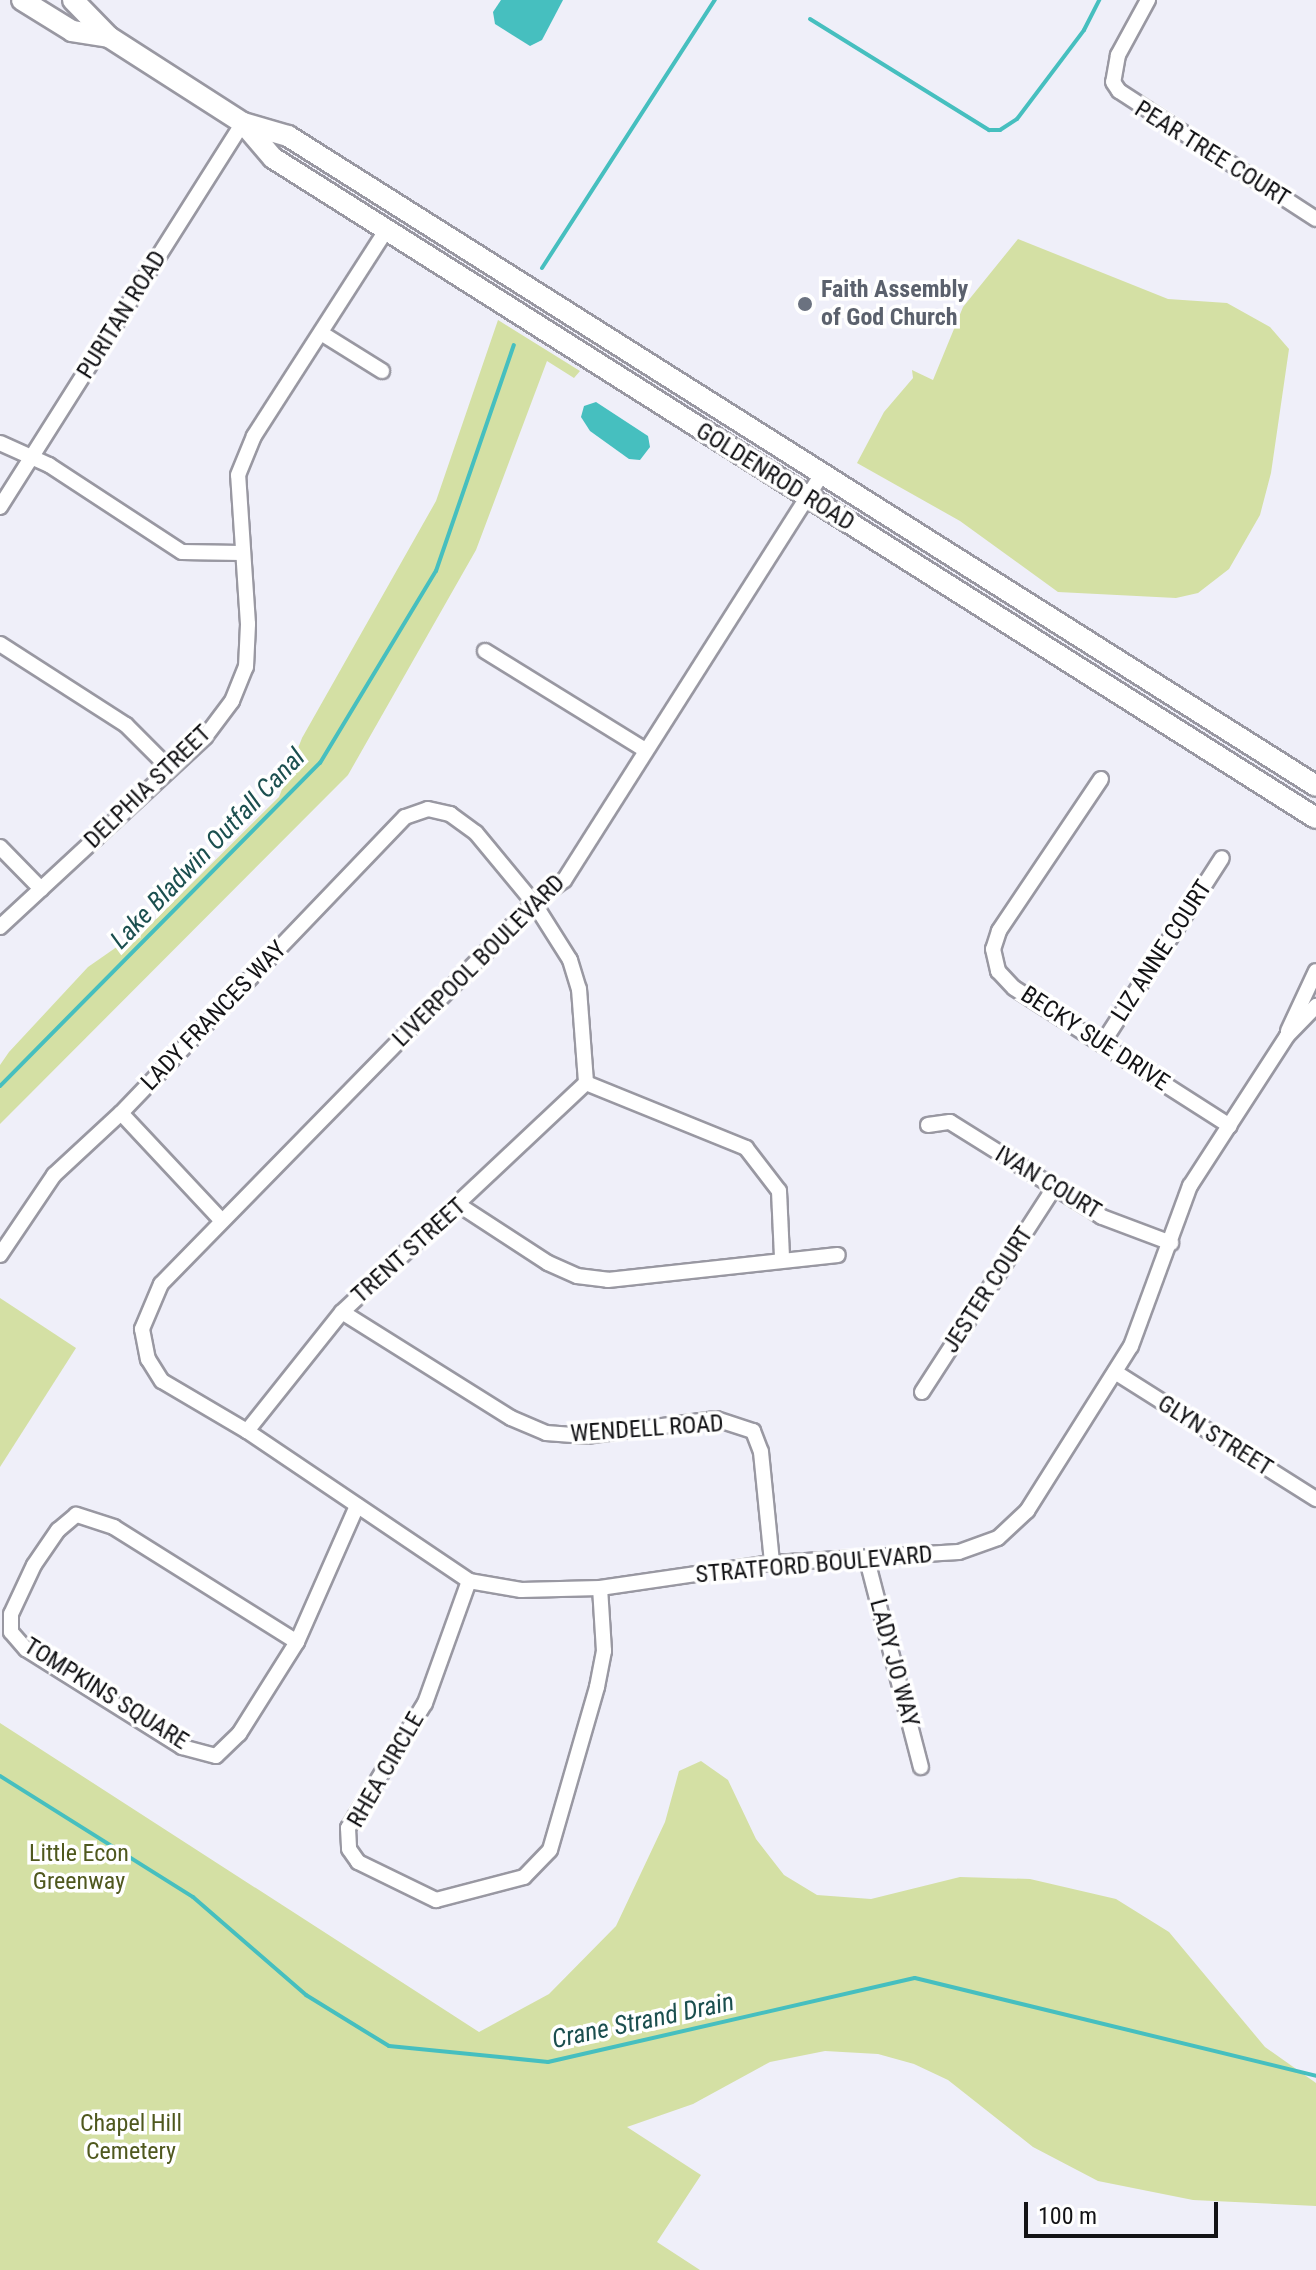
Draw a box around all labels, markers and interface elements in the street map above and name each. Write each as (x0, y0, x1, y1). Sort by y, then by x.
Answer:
street label: PEAR TREE COURT (1129, 95, 1295, 213)
street label: PURITAN ROAD (71, 246, 173, 384)
place label: Faith Assembly of God Church (821, 276, 968, 332)
marker: Faith Assembly of God Church (796, 295, 814, 313)
street label: GOLDENROD ROAD (690, 417, 860, 537)
street label: DELPHIA STREET (79, 719, 217, 855)
water label: Lake Bladwin Outfall Canal (104, 742, 312, 956)
street label: LIVERPOOL BOULEVARD (387, 869, 571, 1053)
street label: LIZ ANNE COURT (1106, 875, 1218, 1027)
street label: LADY FRANCES WAY (135, 935, 293, 1097)
street label: BECKY SUE DRIVE (1015, 980, 1175, 1098)
street label: IVAN COURT (990, 1140, 1106, 1226)
street label: TRENT STREET (346, 1192, 472, 1310)
street label: JESTER COURT (937, 1222, 1039, 1358)
street label: GLYN STREET (1152, 1389, 1278, 1483)
street label: WENDELL ROAD (569, 1409, 725, 1449)
street label: STRATFORD BOULEVARD (694, 1540, 934, 1590)
street label: LADY JO WAY (863, 1596, 925, 1730)
street label: TOMPKINS SQUARE (18, 1632, 194, 1756)
street label: RHEA CIRCLE (341, 1707, 431, 1833)
park label: Little Econ Greenway (29, 1840, 129, 1896)
water label: Crane Strand Drain (549, 1986, 737, 2056)
park label: Chapel Hill Cemetery (80, 2110, 182, 2166)
scale bar (1028, 2186, 1222, 2236)
text: 100 m (1038, 2202, 1097, 2230)

